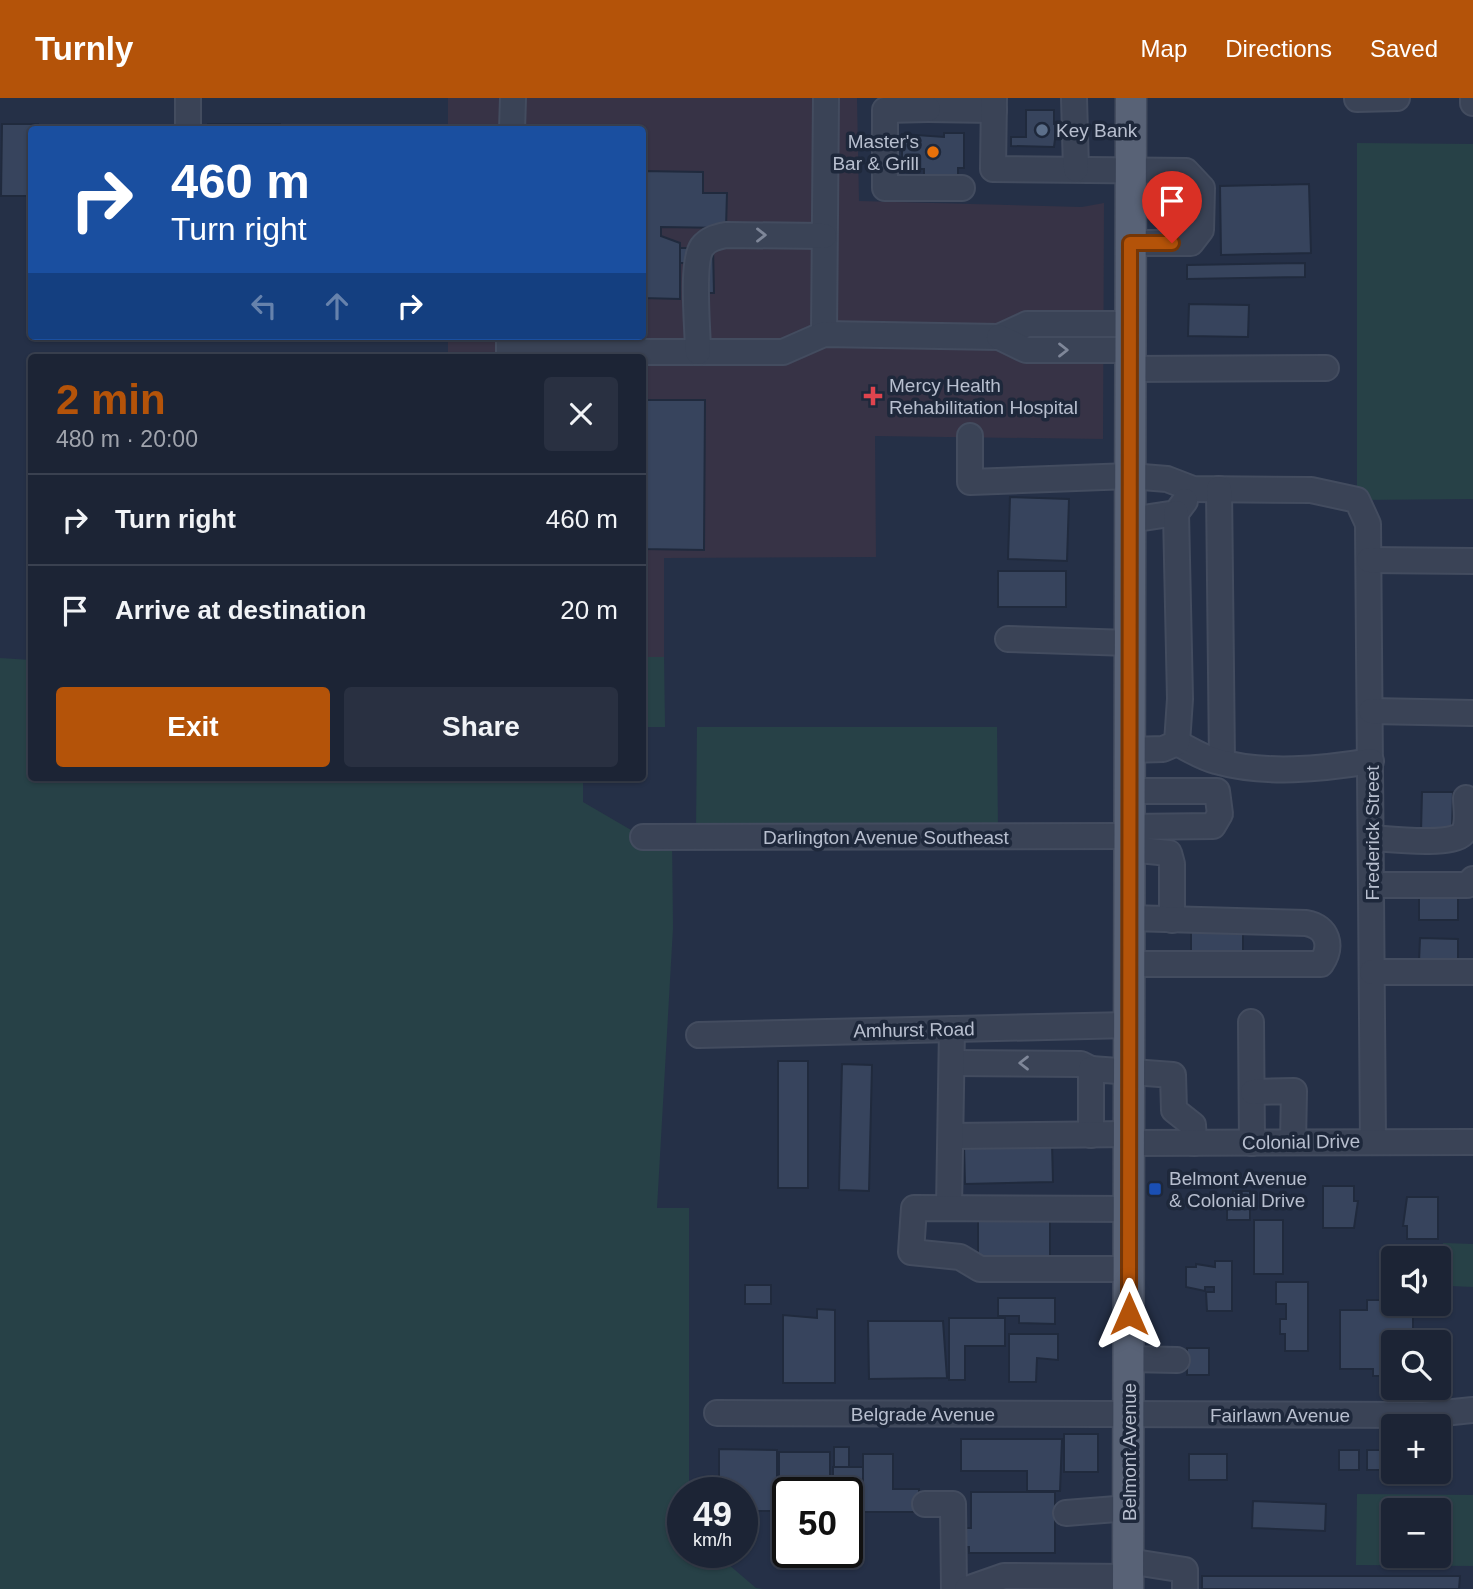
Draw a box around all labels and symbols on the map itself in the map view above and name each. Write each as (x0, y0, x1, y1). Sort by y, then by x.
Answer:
place label: Key Bank (1056, 120, 1138, 141)
marker: Key Bank (1034, 122, 1050, 138)
place label: Master's Bar & Grill (832, 131, 919, 174)
marker: Master's Bar & Grill (925, 144, 941, 160)
pin (1142, 171, 1202, 243)
one-way arrow (756, 227, 767, 243)
one-way arrow (1058, 342, 1069, 358)
place label: Mercy Health Rehabilitation Hospital (889, 375, 1078, 418)
marker: Mercy Health Rehabilitation Hospital (863, 386, 883, 406)
street label: Frederick Street (1362, 765, 1383, 901)
street label: Darlington Avenue Southeast (763, 827, 1010, 848)
street label: Amhurst Road (853, 1018, 975, 1042)
one-way arrow (1018, 1055, 1029, 1071)
street label: Colonial Drive (1242, 1130, 1360, 1154)
place label: Belmont Avenue & Colonial Drive (1169, 1168, 1307, 1211)
marker: Belmont Avenue & Colonial Drive (1147, 1181, 1163, 1197)
position arrow (1092, 1277, 1166, 1351)
street label: Belmont Avenue (1119, 1383, 1140, 1521)
street label: Belgrade Avenue (851, 1404, 995, 1425)
street label: Fairlawn Avenue (1210, 1405, 1350, 1426)
speed limit sign: 50 (772, 1477, 863, 1568)

